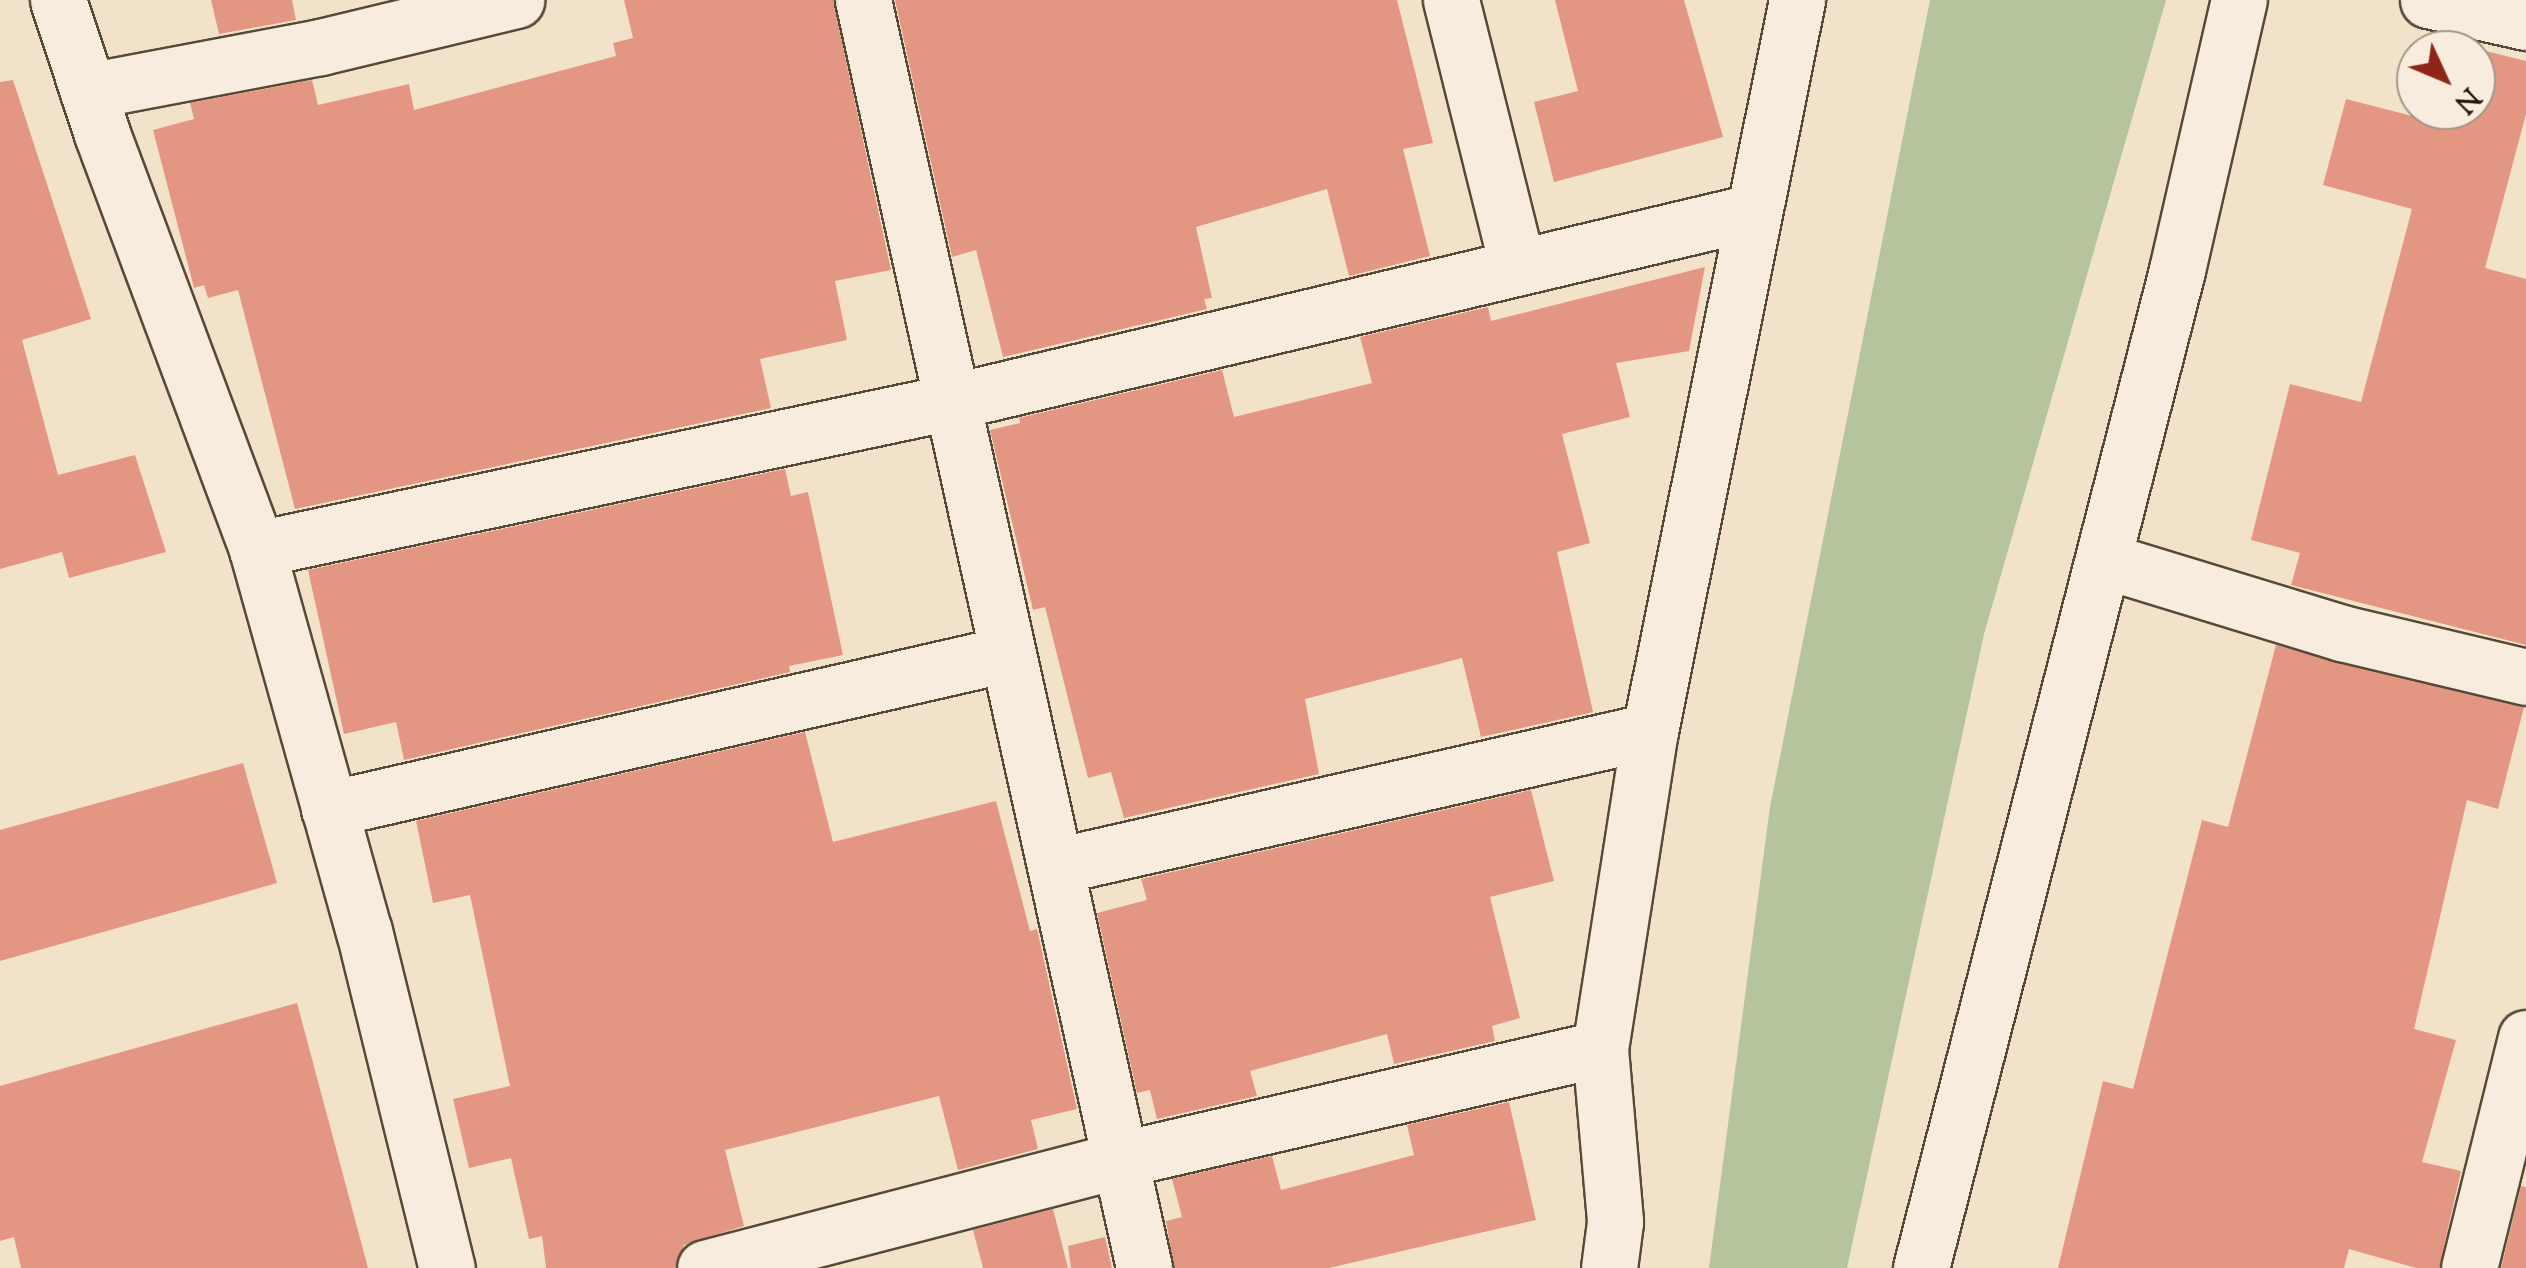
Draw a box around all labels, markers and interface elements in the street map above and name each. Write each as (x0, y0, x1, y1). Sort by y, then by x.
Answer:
north arrow (2396, 30, 2496, 130)
text: N (2444, 78, 2488, 121)

